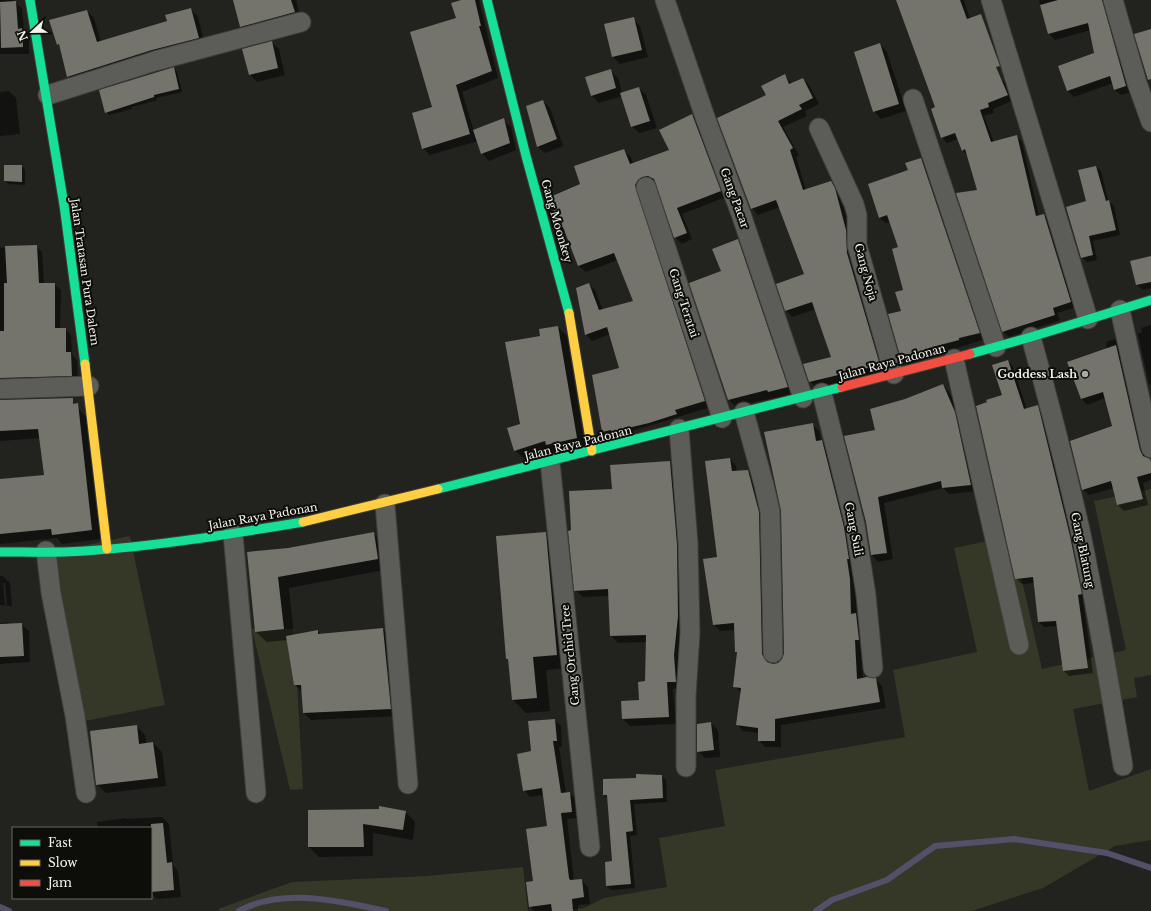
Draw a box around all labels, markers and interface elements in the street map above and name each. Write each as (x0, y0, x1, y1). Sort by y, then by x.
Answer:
north arrow (12, 12, 52, 52)
text: N (14, 28, 31, 43)
street label: Gang Pacar (718, 166, 753, 231)
street label: Gang Moonkey (538, 178, 576, 264)
street label: Jalan Tratasan Pura Dalem (67, 196, 102, 347)
street label: Gang Noja (852, 242, 881, 303)
street label: Gang Teratai (666, 267, 702, 340)
street label: Jalan Raya Padonan (835, 341, 948, 384)
place label: Goddess Lash (998, 367, 1077, 381)
marker: Goddess Lash (1080, 369, 1090, 379)
street label: Jalan Raya Padonan (521, 423, 634, 464)
street label: Jalan Raya Padonan (205, 499, 319, 533)
street label: Gang Suli (842, 501, 866, 557)
street label: Gang Blatung (1068, 511, 1098, 589)
street label: Gang Orchid Tree (558, 604, 582, 706)
legend (12, 827, 152, 899)
text: Fast (48, 835, 73, 850)
text: Slow (48, 855, 78, 870)
text: Jam (46, 875, 72, 890)

